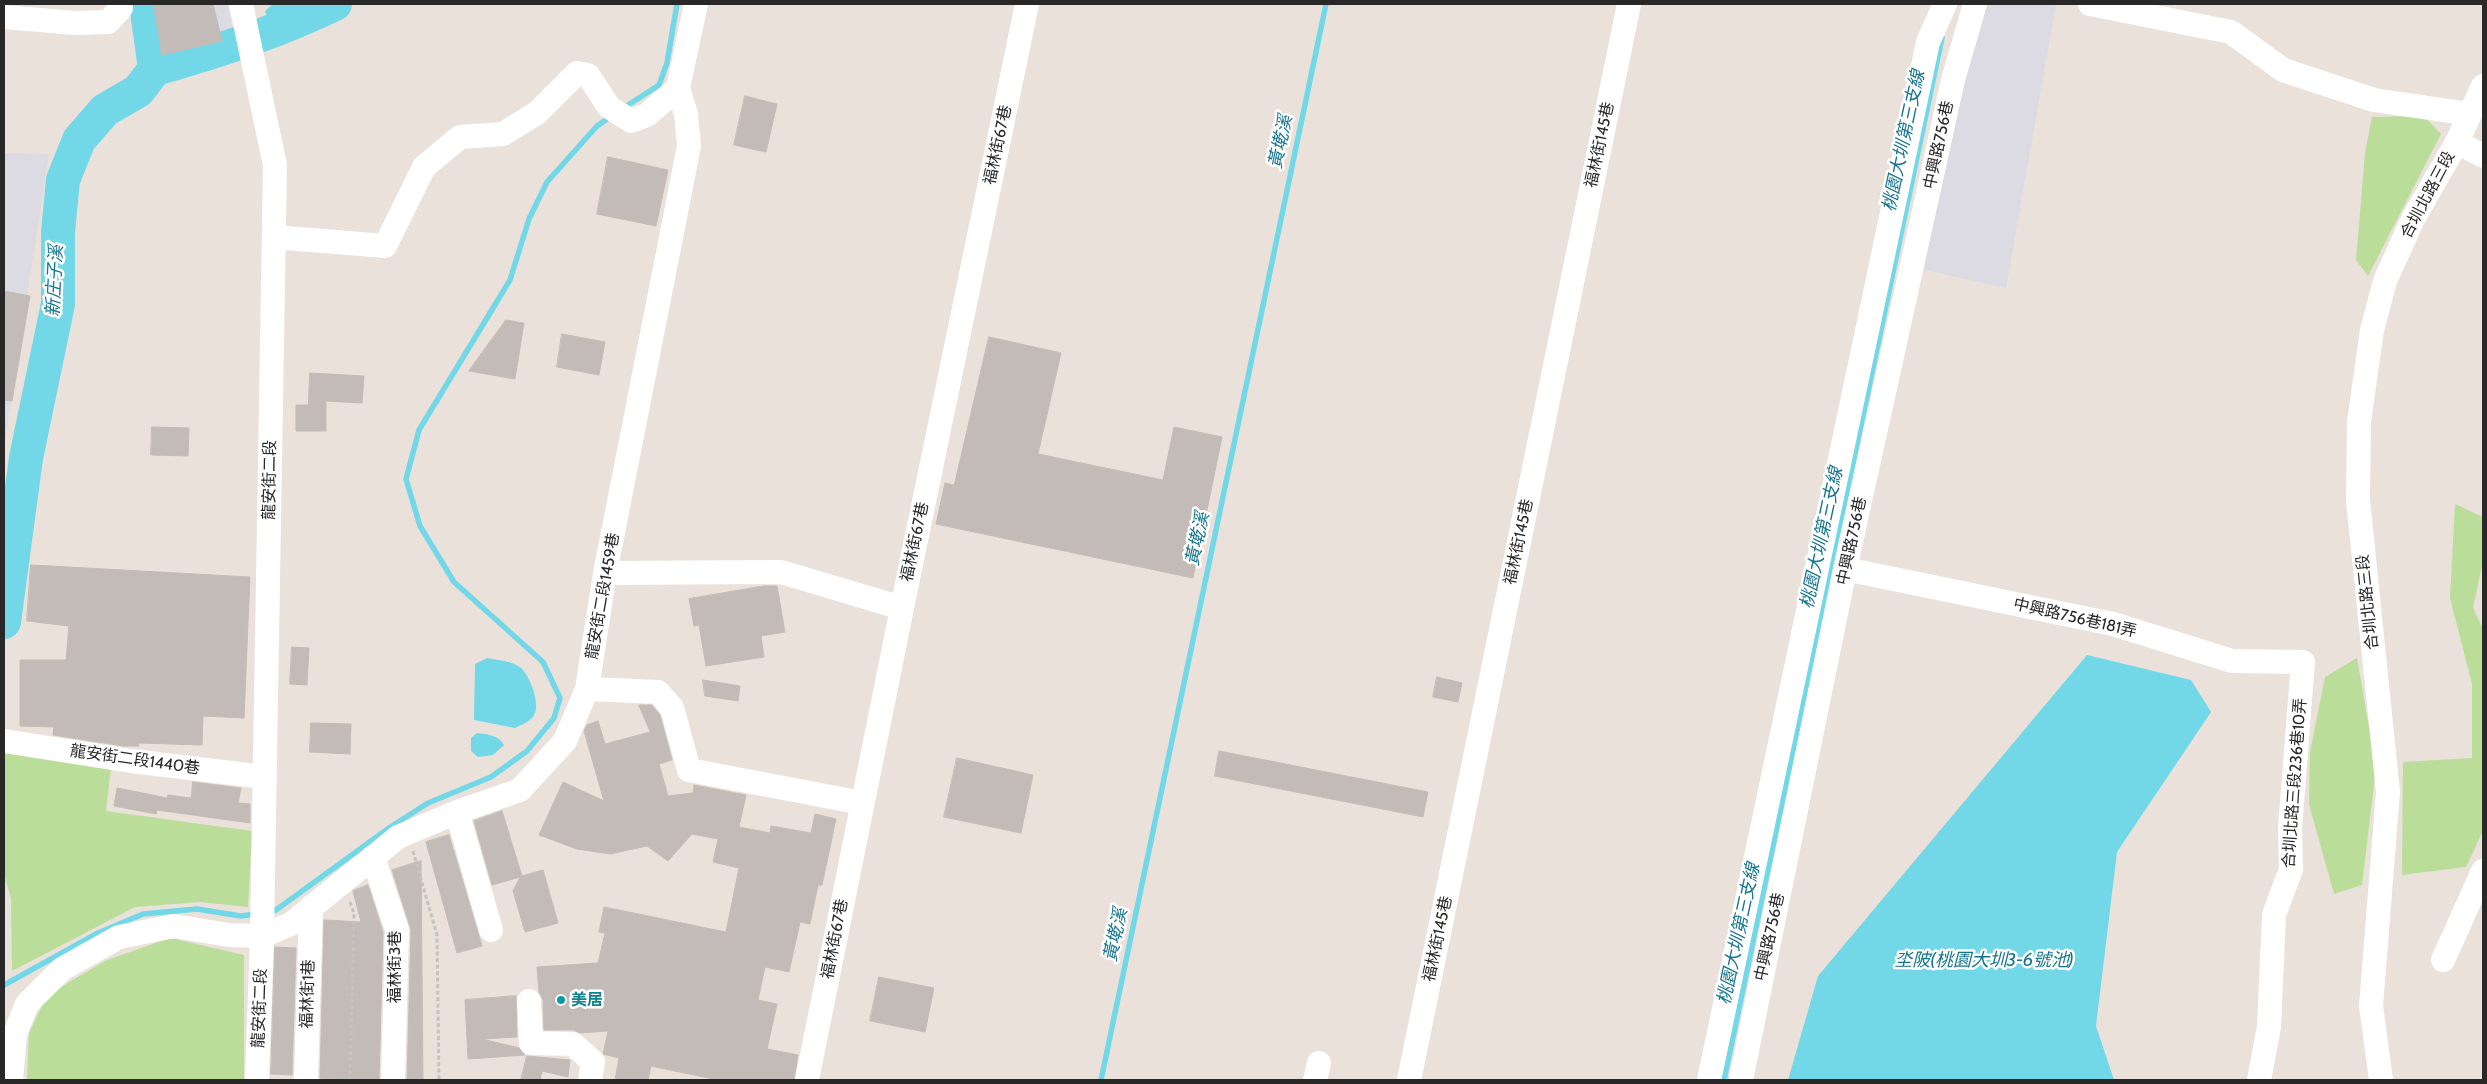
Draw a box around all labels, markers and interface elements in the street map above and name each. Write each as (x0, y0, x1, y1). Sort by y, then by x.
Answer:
water label: 桃園大圳第三支線 (1878, 68, 1930, 214)
street label: 中興路756巷 (1920, 99, 1958, 191)
street label: 福林街145巷 (1582, 100, 1618, 190)
street label: 福林街67巷 (980, 103, 1016, 187)
water label: 黃墘溪 (1265, 113, 1297, 171)
street label: 合圳北路三段 (2397, 148, 2459, 242)
water label: 新庄子溪 (42, 244, 68, 318)
street label: 龍安街二段 (260, 440, 280, 520)
water label: 桃園大圳第三支線 (1796, 465, 1848, 611)
street label: 中興路756巷 (1833, 495, 1871, 587)
street label: 福林街145巷 (1501, 497, 1537, 587)
street label: 福林街67巷 (897, 500, 933, 584)
water label: 黃墘溪 (1182, 510, 1214, 568)
street label: 龍安街二段1459巷 (582, 531, 624, 661)
street label: 合圳北路三段 (2353, 553, 2383, 651)
street label: 中興路756巷181弄 (2011, 594, 2139, 642)
street label: 合圳北路三段236巷10弄 (2279, 697, 2311, 869)
street label: 龍安街二段1440巷 (69, 741, 201, 779)
water label: 桃園大圳第三支線 (1713, 861, 1765, 1007)
street label: 中興路756巷 (1751, 891, 1789, 983)
street label: 福林街145巷 (1420, 894, 1456, 984)
street label: 福林街67巷 (818, 897, 852, 981)
water label: 黃墘溪 (1100, 906, 1132, 964)
street label: 福林街3巷 (385, 931, 405, 1003)
water label: 坔陂(桃園大圳3-6號池) (1894, 950, 2074, 972)
street label: 福林街1巷 (297, 959, 319, 1029)
street label: 龍安街二段 (249, 968, 271, 1048)
place label: 美居 (571, 990, 603, 1010)
marker: 美居 (555, 994, 567, 1006)

